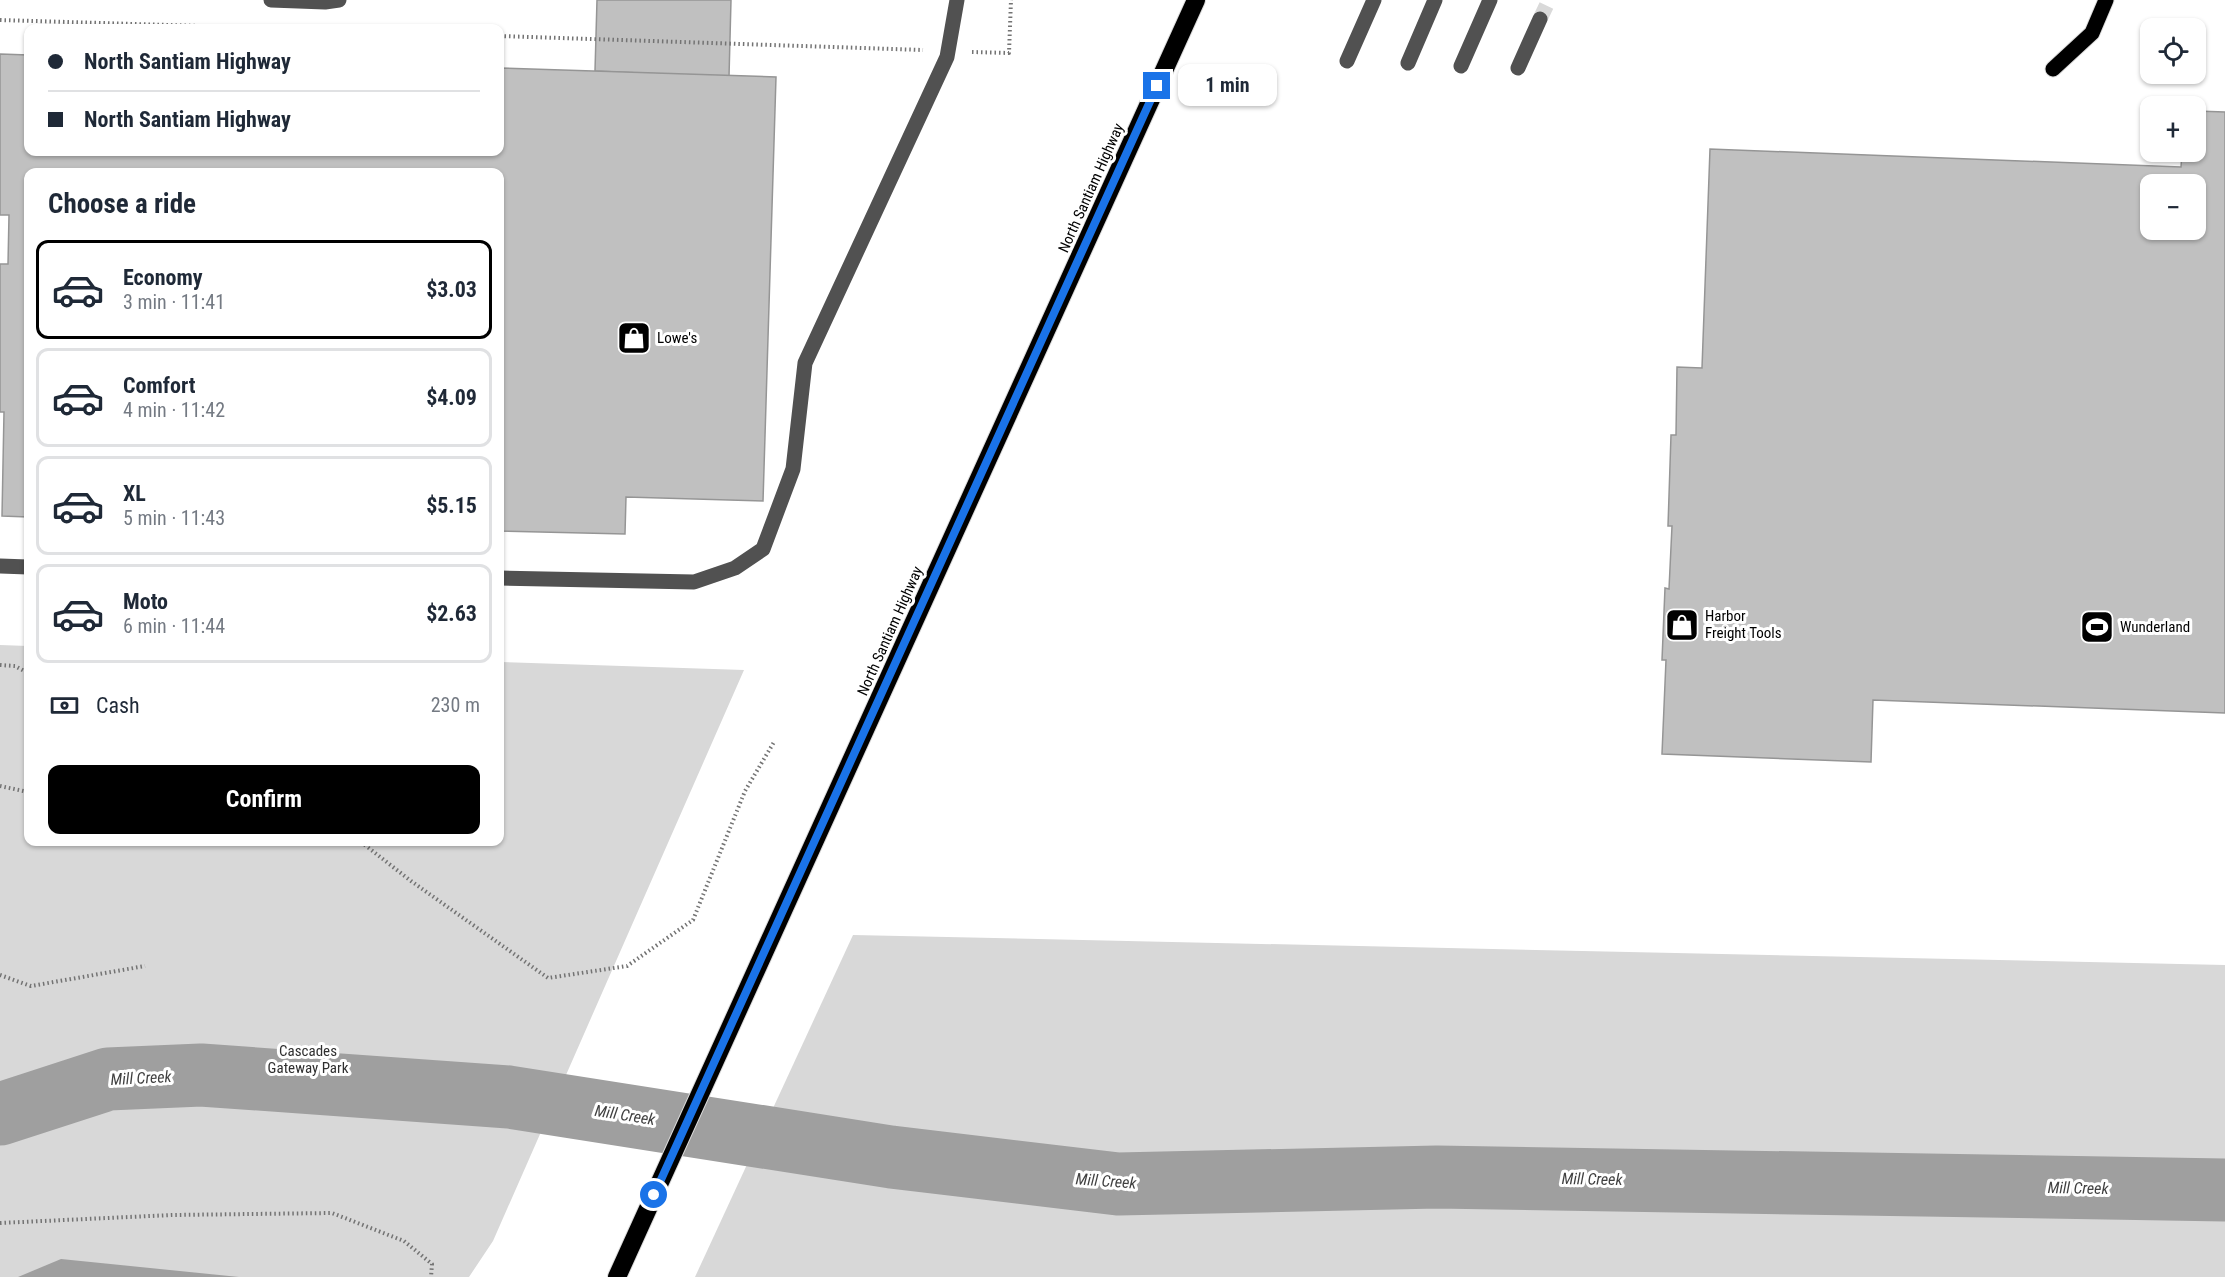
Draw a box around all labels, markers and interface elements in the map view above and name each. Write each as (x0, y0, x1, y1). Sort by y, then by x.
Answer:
map controls (2140, 18, 2206, 240)
button: locate (2140, 18, 2206, 84)
text: North Santiam Highway (84, 49, 291, 74)
callout: 1 min (1178, 65, 1277, 107)
route end (1143, 72, 1170, 99)
text: 1 min (1205, 73, 1250, 97)
button: + (2140, 96, 2206, 162)
text: North Santiam Highway (84, 107, 291, 132)
street label: North Santiam Highway (1054, 121, 1128, 255)
button: − (2140, 174, 2206, 240)
text: Choose a ride (48, 188, 196, 220)
icon: car (51, 263, 105, 317)
text: Economy (123, 265, 203, 290)
text: $3.03 (426, 277, 477, 302)
text: 3 min · 11:41 (123, 290, 225, 314)
shop icon: Lowe's (616, 320, 652, 356)
place label: Lowe's (657, 329, 697, 347)
icon: car (51, 371, 105, 425)
text: Comfort (123, 373, 196, 398)
text: $4.09 (426, 385, 477, 410)
text: 4 min · 11:42 (123, 398, 225, 422)
icon: car (51, 479, 105, 533)
text: XL (123, 481, 146, 506)
text: $5.15 (426, 493, 477, 518)
text: 5 min · 11:43 (123, 506, 225, 530)
street label: North Santiam Highway (853, 564, 927, 698)
icon: car (51, 587, 105, 641)
text: Moto (123, 589, 168, 614)
text: $2.63 (426, 601, 477, 626)
shop icon: Harbor Freight Tools (1664, 607, 1700, 643)
place label: Harbor Freight Tools (1705, 607, 1782, 642)
sports icon: Wunderland (2079, 609, 2115, 645)
text: 6 min · 11:44 (123, 614, 225, 638)
place label: Wunderland (2120, 618, 2190, 636)
icon: cash (48, 689, 81, 722)
text: Cash (96, 693, 140, 718)
text: 230 m (431, 693, 480, 717)
button: Confirm (48, 765, 480, 834)
park label: Cascades Gateway Park (268, 1042, 349, 1077)
water label: Mill Creek (110, 1067, 173, 1089)
water label: Mill Creek (593, 1101, 658, 1129)
water label: Mill Creek (1075, 1169, 1138, 1193)
water label: Mill Creek (1561, 1169, 1624, 1189)
water label: Mill Creek (2047, 1178, 2110, 1198)
route start (640, 1181, 667, 1208)

